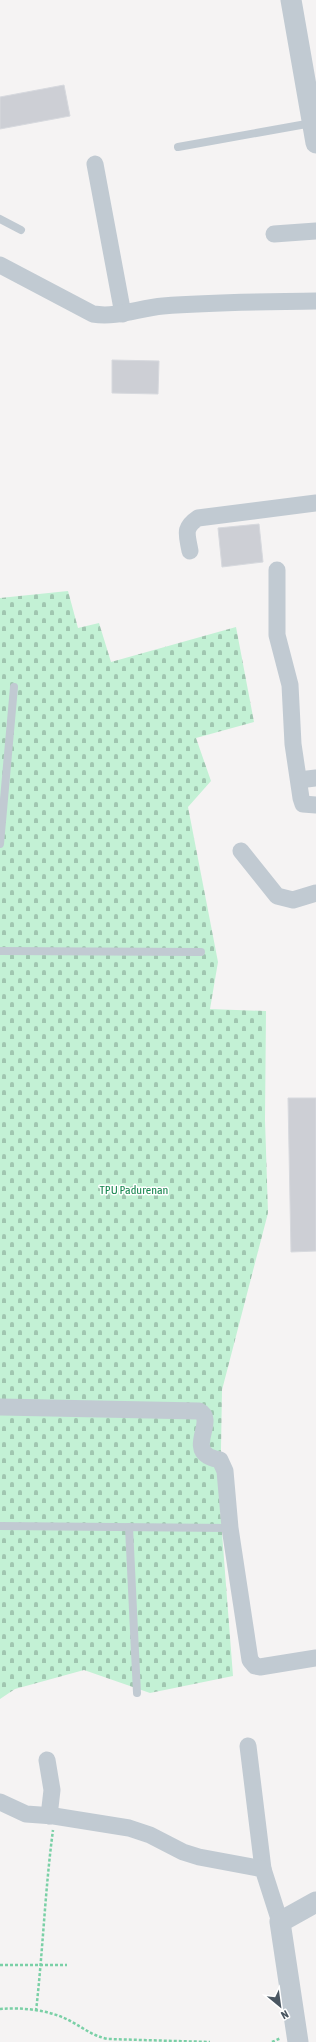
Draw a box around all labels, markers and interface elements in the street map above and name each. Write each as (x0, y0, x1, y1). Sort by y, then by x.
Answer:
park label: TPU Padurenan (100, 1183, 168, 1197)
north arrow (260, 1986, 300, 2026)
text: N (279, 2008, 291, 2022)

